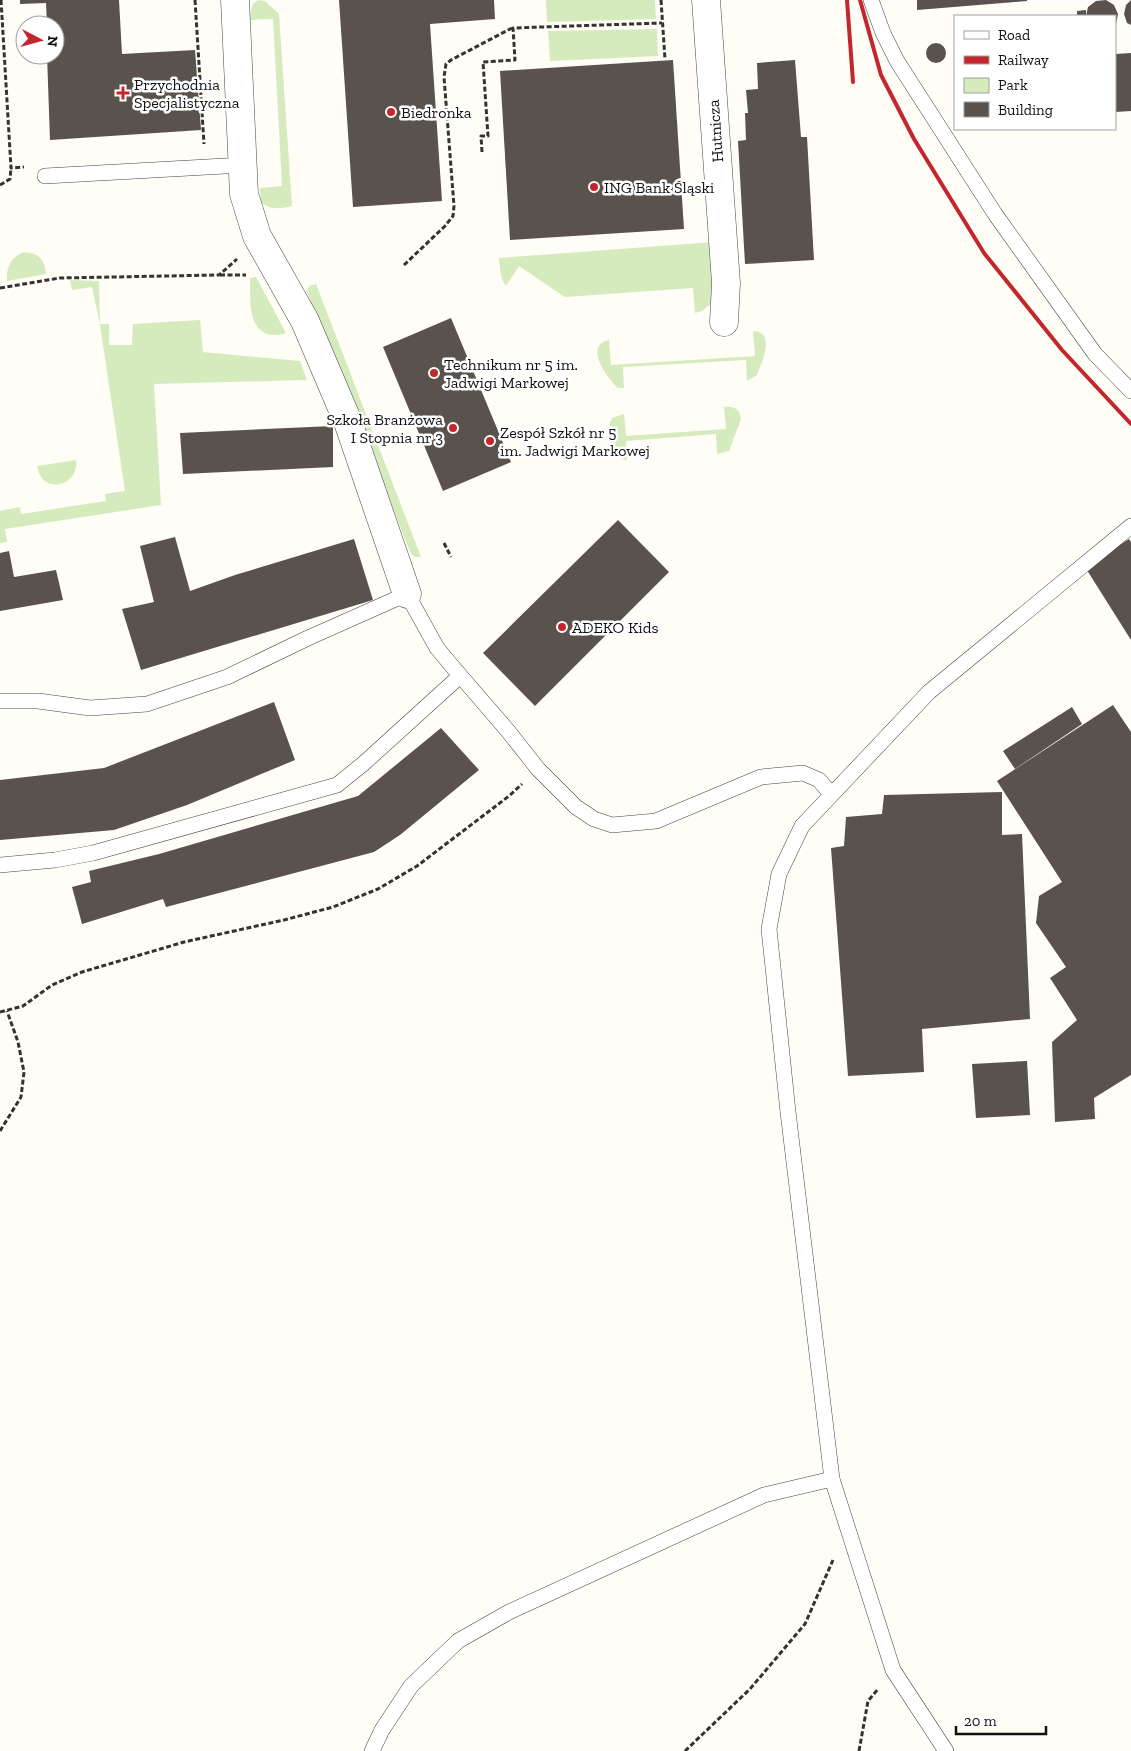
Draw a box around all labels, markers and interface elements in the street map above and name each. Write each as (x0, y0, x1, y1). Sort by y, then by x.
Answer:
north arrow (15, 15, 65, 65)
legend (954, 15, 1116, 130)
text: Road (998, 26, 1031, 44)
text: N (43, 35, 61, 48)
text: Railway (998, 51, 1049, 69)
place label: Przychodnia Specjalistyczna (134, 75, 240, 112)
text: Park (998, 76, 1028, 94)
marker: Przychodnia Specjalistyczna (116, 86, 130, 100)
street label: Hutnicza (704, 99, 727, 163)
text: Building (998, 101, 1053, 119)
place label: Biedronka (401, 103, 472, 122)
marker: Biedronka (385, 106, 397, 118)
place label: ING Bank Śląski (604, 178, 715, 197)
marker: ING Bank Śląski (588, 181, 600, 193)
place label: Technikum nr 5 im. Jadwigi Markowej (444, 355, 578, 392)
marker: Technikum nr 5 im. Jadwigi Markowej (428, 367, 440, 379)
place label: Szkoła Branżowa I Stopnia nr 3 (326, 410, 443, 447)
marker: Szkoła Branżowa I Stopnia nr 3 (447, 422, 459, 434)
place label: Zespół Szkół nr 5 im. Jadwigi Markowej (500, 423, 650, 460)
marker: Zespół Szkół nr 5 im. Jadwigi Markowej (484, 435, 496, 447)
place label: ADEKO Kids (572, 618, 658, 637)
marker: ADEKO Kids (556, 621, 568, 633)
scale bar (956, 1704, 1046, 1736)
text: 20 m (964, 1712, 997, 1730)

